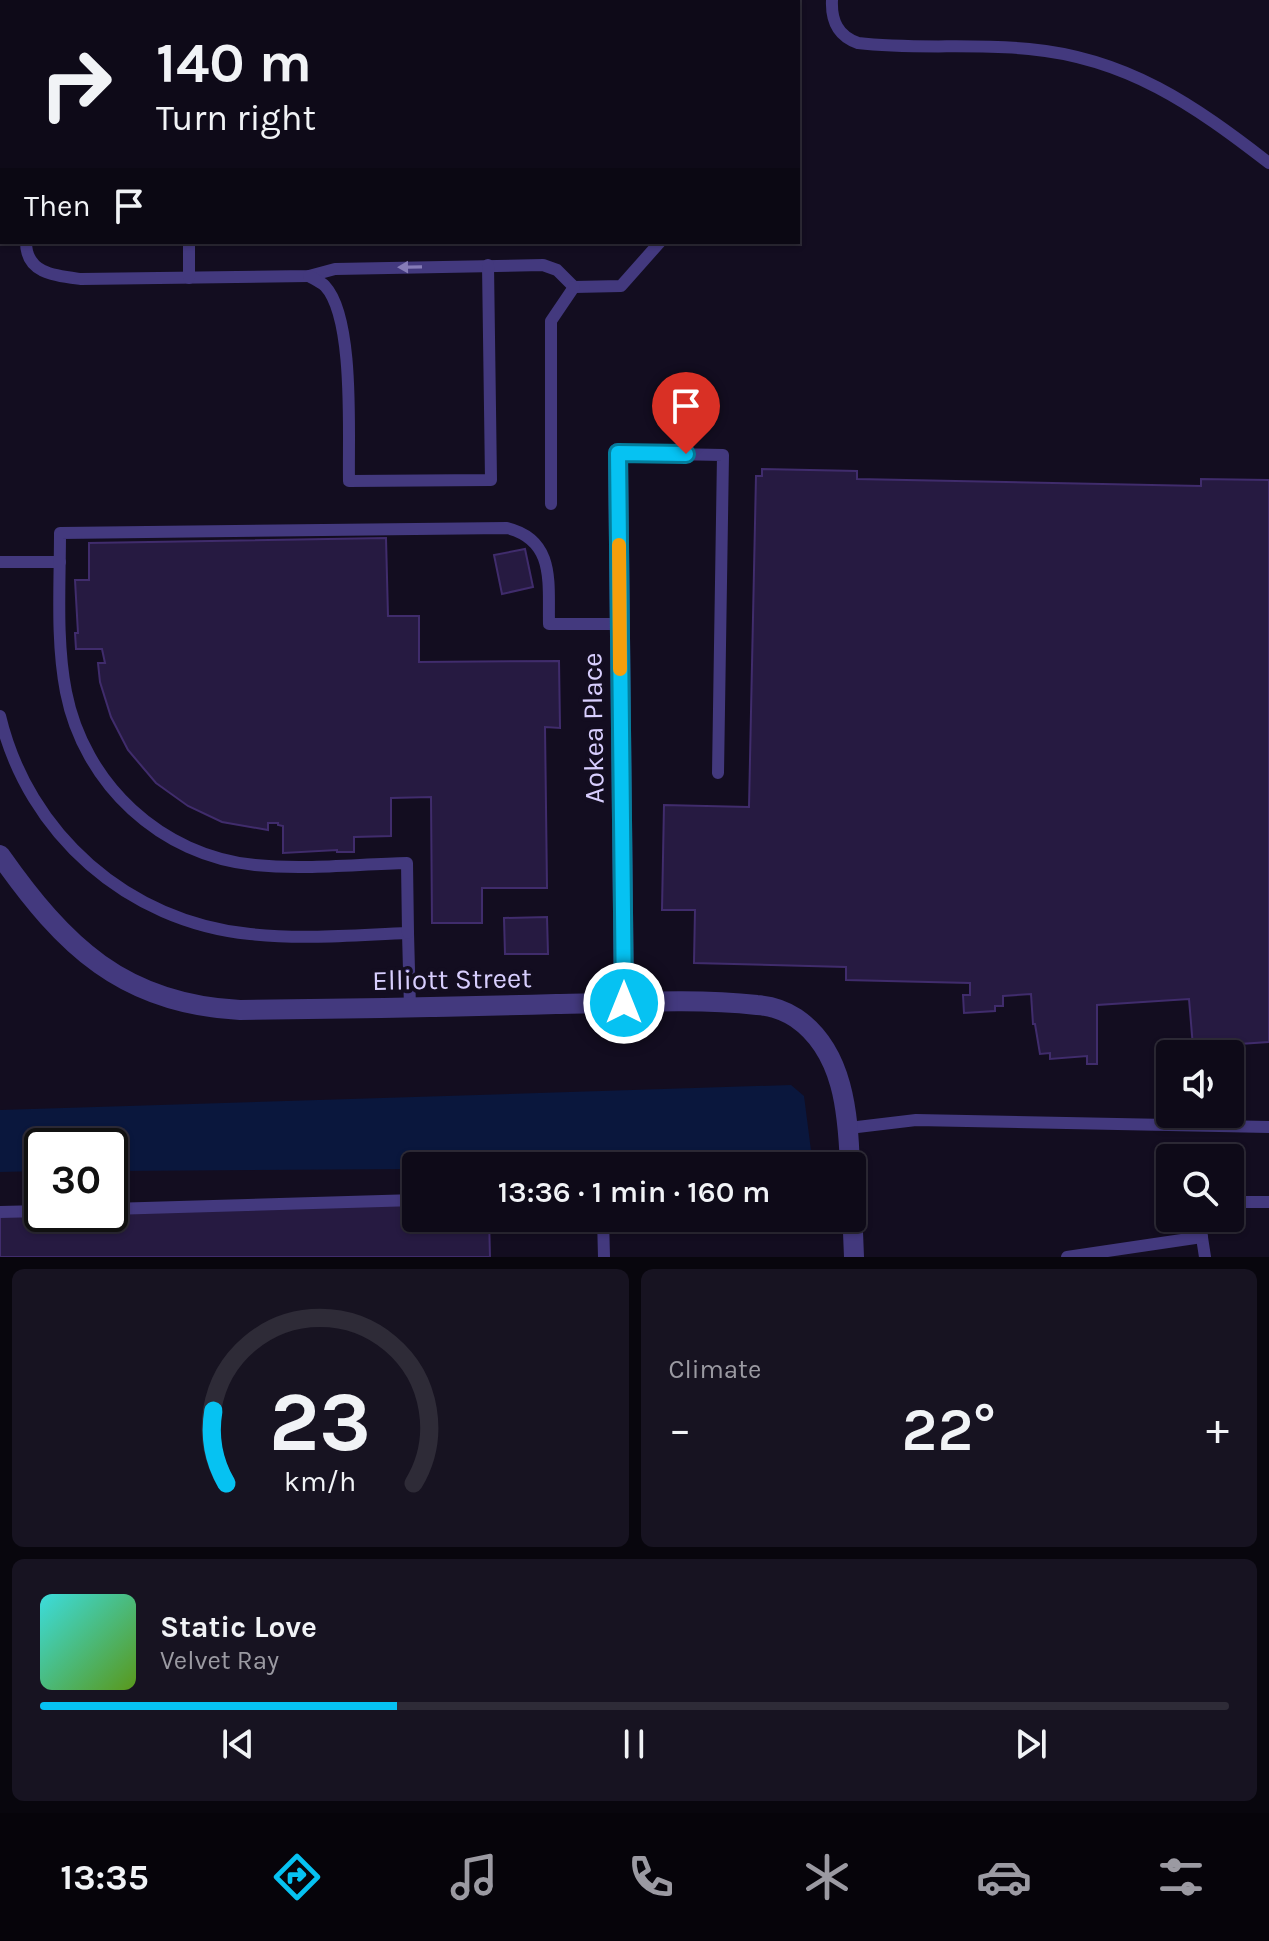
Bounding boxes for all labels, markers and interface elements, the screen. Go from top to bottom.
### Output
text: 140 m [156,30,312,95]
icon: right [24,32,128,136]
text: Turn right [156,97,316,139]
icon: arrive [107,184,151,228]
text: Then [24,188,91,224]
one-way arrow [397,260,422,273]
pin [652,372,720,454]
icon: arrive [664,384,708,428]
street label: Aokea Place [575,652,611,804]
street label: Elliott Street [372,961,532,997]
position arrow [582,961,666,1045]
map controls [1156,1040,1244,1232]
button: sound [1156,1040,1244,1128]
speed limit sign: 30 [24,1128,128,1232]
button: search [1156,1144,1244,1232]
text: 13:36 · 1 min · 160 m [498,1174,770,1210]
text: Climate [669,1354,761,1385]
text: 23 [269,1374,371,1471]
text: 22° [902,1395,996,1465]
text: − [669,1404,692,1455]
text: + [1206,1404,1229,1455]
text: km/h [284,1465,356,1498]
text: Static Love [160,1609,317,1645]
text: Velvet Ray [160,1645,279,1676]
icon: previous [216,1722,260,1766]
icon: pause [612,1722,656,1766]
icon: next [1009,1722,1053,1766]
icon: directions [269,1849,325,1905]
icon: music [446,1849,502,1905]
icon: phone [623,1849,679,1905]
icon: climate [799,1849,855,1905]
icon: car [976,1849,1032,1905]
icon: filters [1153,1849,1209,1905]
text: 13:35 [60,1856,149,1898]

